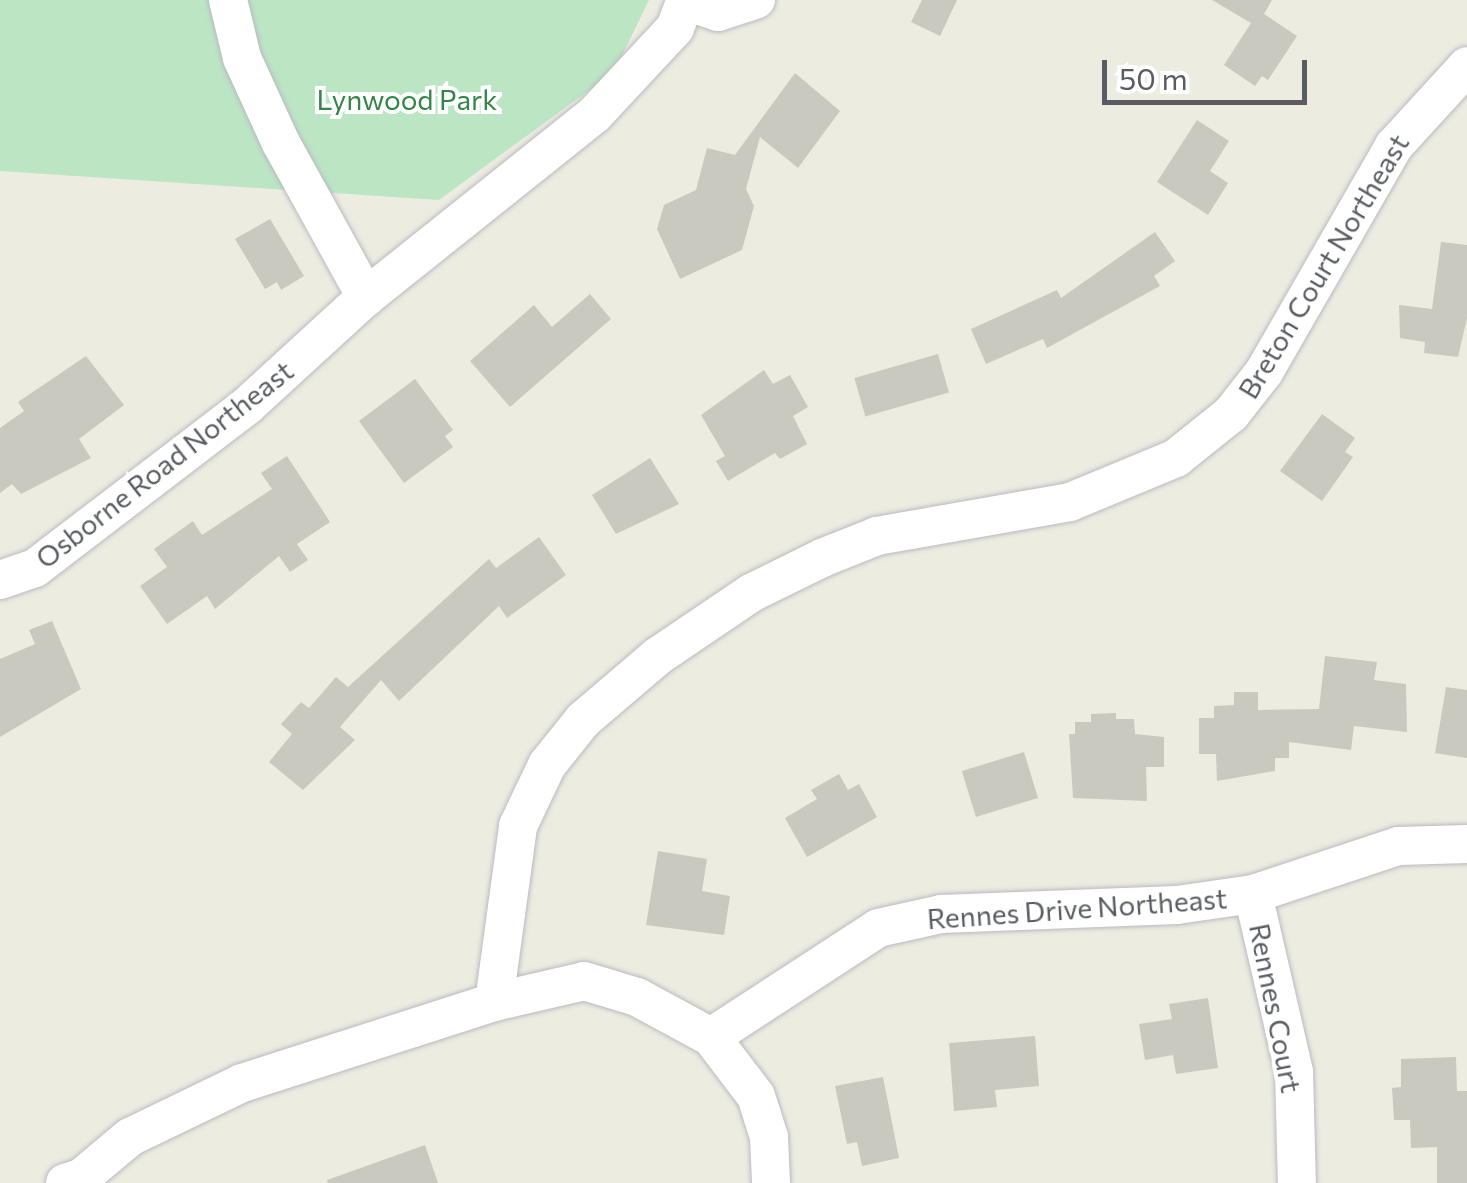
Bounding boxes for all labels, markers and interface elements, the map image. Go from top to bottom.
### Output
scale bar [1107,40,1312,102]
text: 50 m [1119,59,1188,96]
park label: Lynwood Park [317,82,497,116]
street label: Breton Court Northeast [1231,128,1415,404]
street label: Osborne Road Northeast [29,353,299,575]
street label: Rennes Drive Northeast [926,881,1228,935]
street label: Rennes Court [1243,920,1309,1096]

